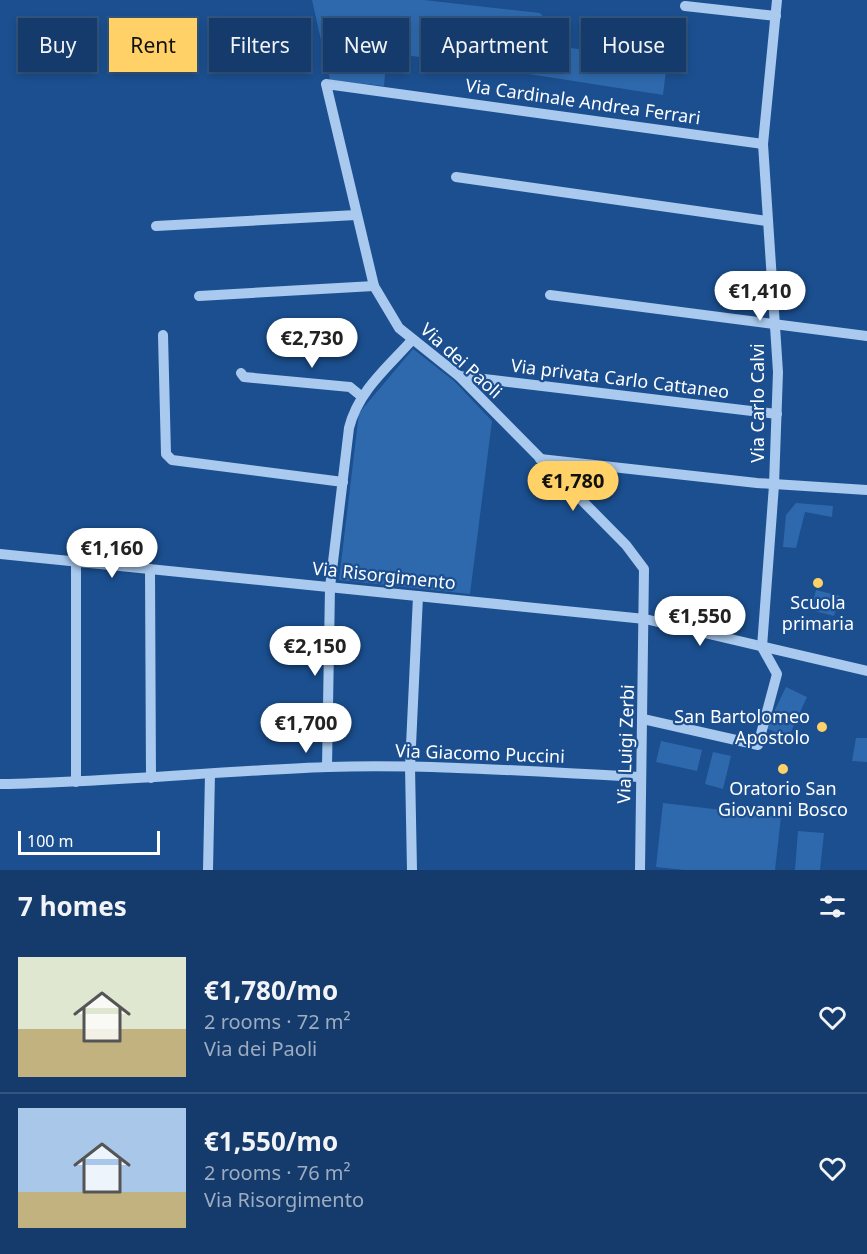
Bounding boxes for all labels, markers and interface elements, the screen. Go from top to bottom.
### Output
chip: Buy [18,18,97,72]
chip: Rent [109,18,197,72]
chip: Filters [209,18,311,72]
chip: New [323,18,409,72]
chip: Apartment [421,18,569,72]
chip: House [581,18,686,72]
street label: Via Cardinale Andrea Ferrari [464,73,702,129]
pin: €1,410 [711,271,809,322]
text: €1,410 [729,277,791,304]
street label: Via dei Paoli [416,317,508,403]
pin: €2,730 [263,318,361,369]
text: €2,730 [281,324,343,351]
street label: Via Carlo Calvi [745,343,769,463]
street label: Via privata Carlo Cattaneo [510,353,731,403]
pin: €1,780 [524,461,622,512]
text: €1,780 [542,467,604,494]
pin: €1,160 [63,528,161,579]
text: €1,160 [81,534,143,561]
street label: Via Risorgimento [311,556,457,594]
marker: Scuola primaria [811,576,825,590]
place label: Scuola primaria [782,590,854,635]
pin: €1,550 [651,596,749,647]
text: €1,550 [669,602,731,629]
pin: €2,150 [266,626,364,677]
text: €2,150 [284,632,346,659]
street label: Via Luigi Zerbi [611,684,639,804]
pin: €1,700 [257,703,355,754]
place label: San Bartolomeo Apostolo [674,704,810,749]
text: €1,700 [275,709,337,736]
marker: San Bartolomeo Apostolo [815,720,829,734]
street label: Via Giacomo Puccini [395,738,565,768]
marker: Oratorio San Giovanni Bosco [776,762,790,776]
place label: Oratorio San Giovanni Bosco [718,776,848,821]
scale bar [18,828,160,856]
text: 100 m [27,830,74,852]
text: 7 homes [18,888,127,924]
icon: filters [816,890,849,923]
text: €1,780/mo [204,972,338,1008]
icon: home [66,981,138,1053]
icon: heart [816,1001,849,1034]
text: 2 rooms · 72 m² [204,1008,351,1035]
text: Via dei Paoli [204,1035,317,1062]
text: €1,550/mo [204,1123,338,1159]
icon: home [66,1132,138,1204]
icon: heart [816,1152,849,1185]
text: 2 rooms · 76 m² [204,1159,351,1186]
text: Via Risorgimento [204,1186,364,1213]

